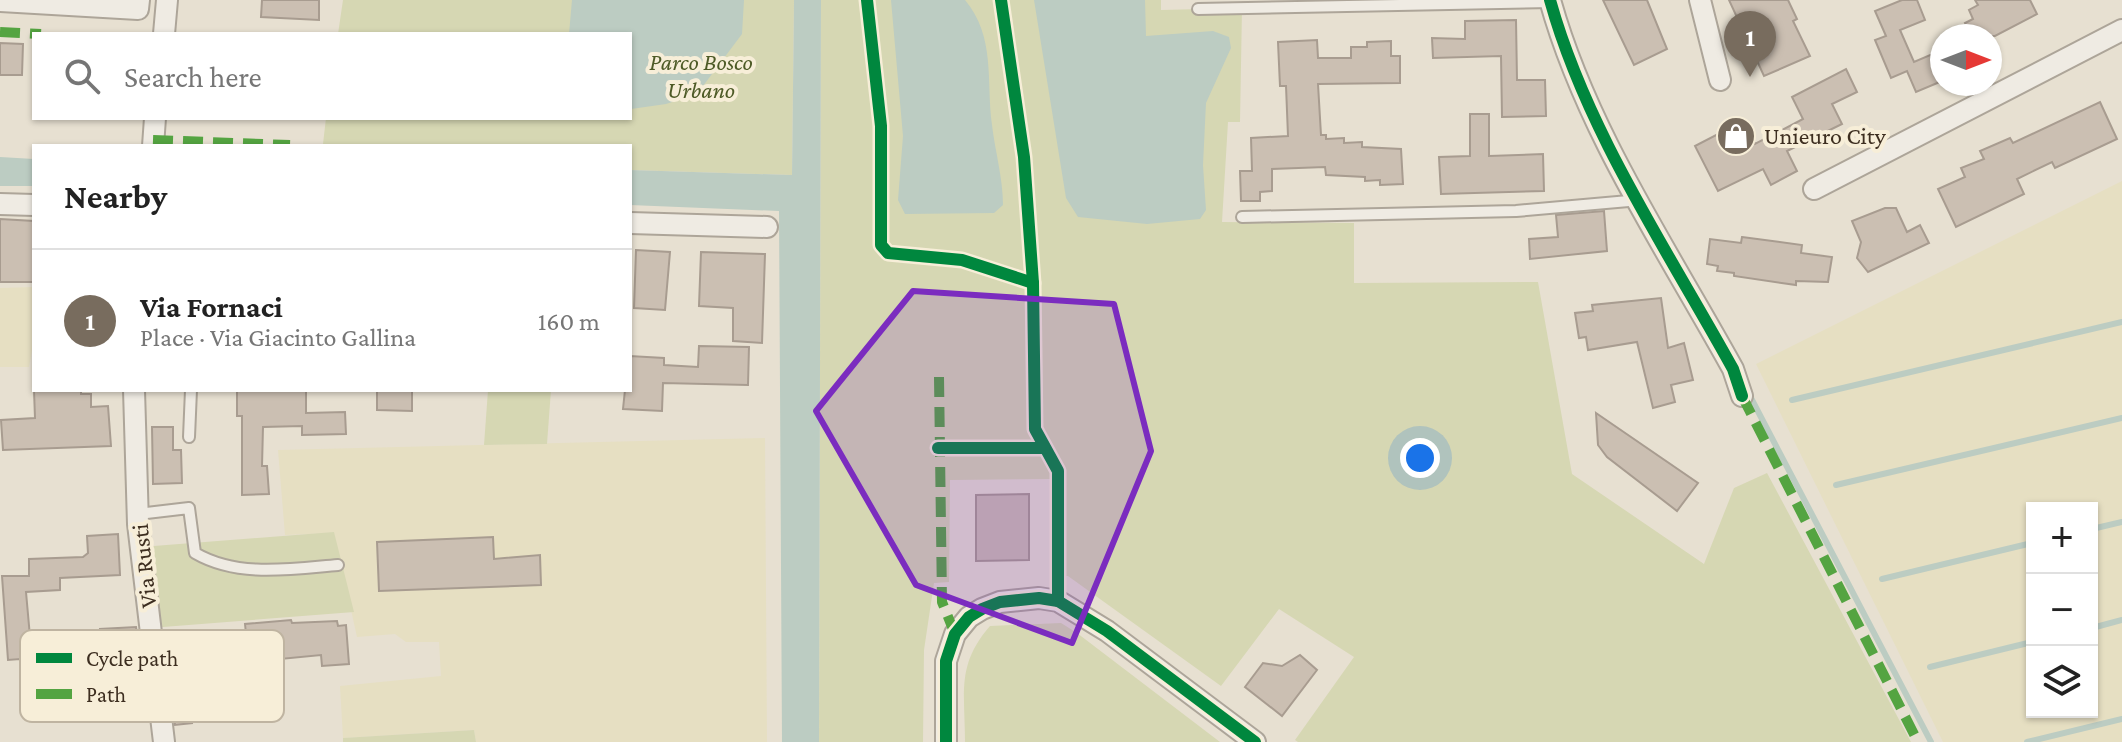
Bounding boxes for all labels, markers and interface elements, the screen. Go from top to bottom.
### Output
pin: 1 [1724,11,1776,77]
north arrow [1930,24,2002,96]
search box [32,32,632,120]
park label: Parco Bosco Urbano [649,48,753,103]
icon: search [60,54,104,98]
text: Search here [124,60,262,93]
shop icon: Unieuro City [1715,115,1757,157]
place label: Unieuro City [1764,122,1887,149]
text: Nearby [64,178,167,215]
text: Via Fornaci [140,290,283,323]
text: 1 [85,307,95,336]
text: 160 m [538,307,600,336]
text: Place · Via Giacinto Gallina [140,323,416,352]
your location [1400,438,1440,478]
map controls [2026,502,2098,718]
button: + [2026,502,2098,574]
street label: Via Rusti [126,523,161,610]
button: − [2026,574,2098,646]
legend [20,630,284,722]
text: Cycle path [86,646,178,671]
button: layers [2026,646,2098,718]
text: Path [86,682,126,707]

